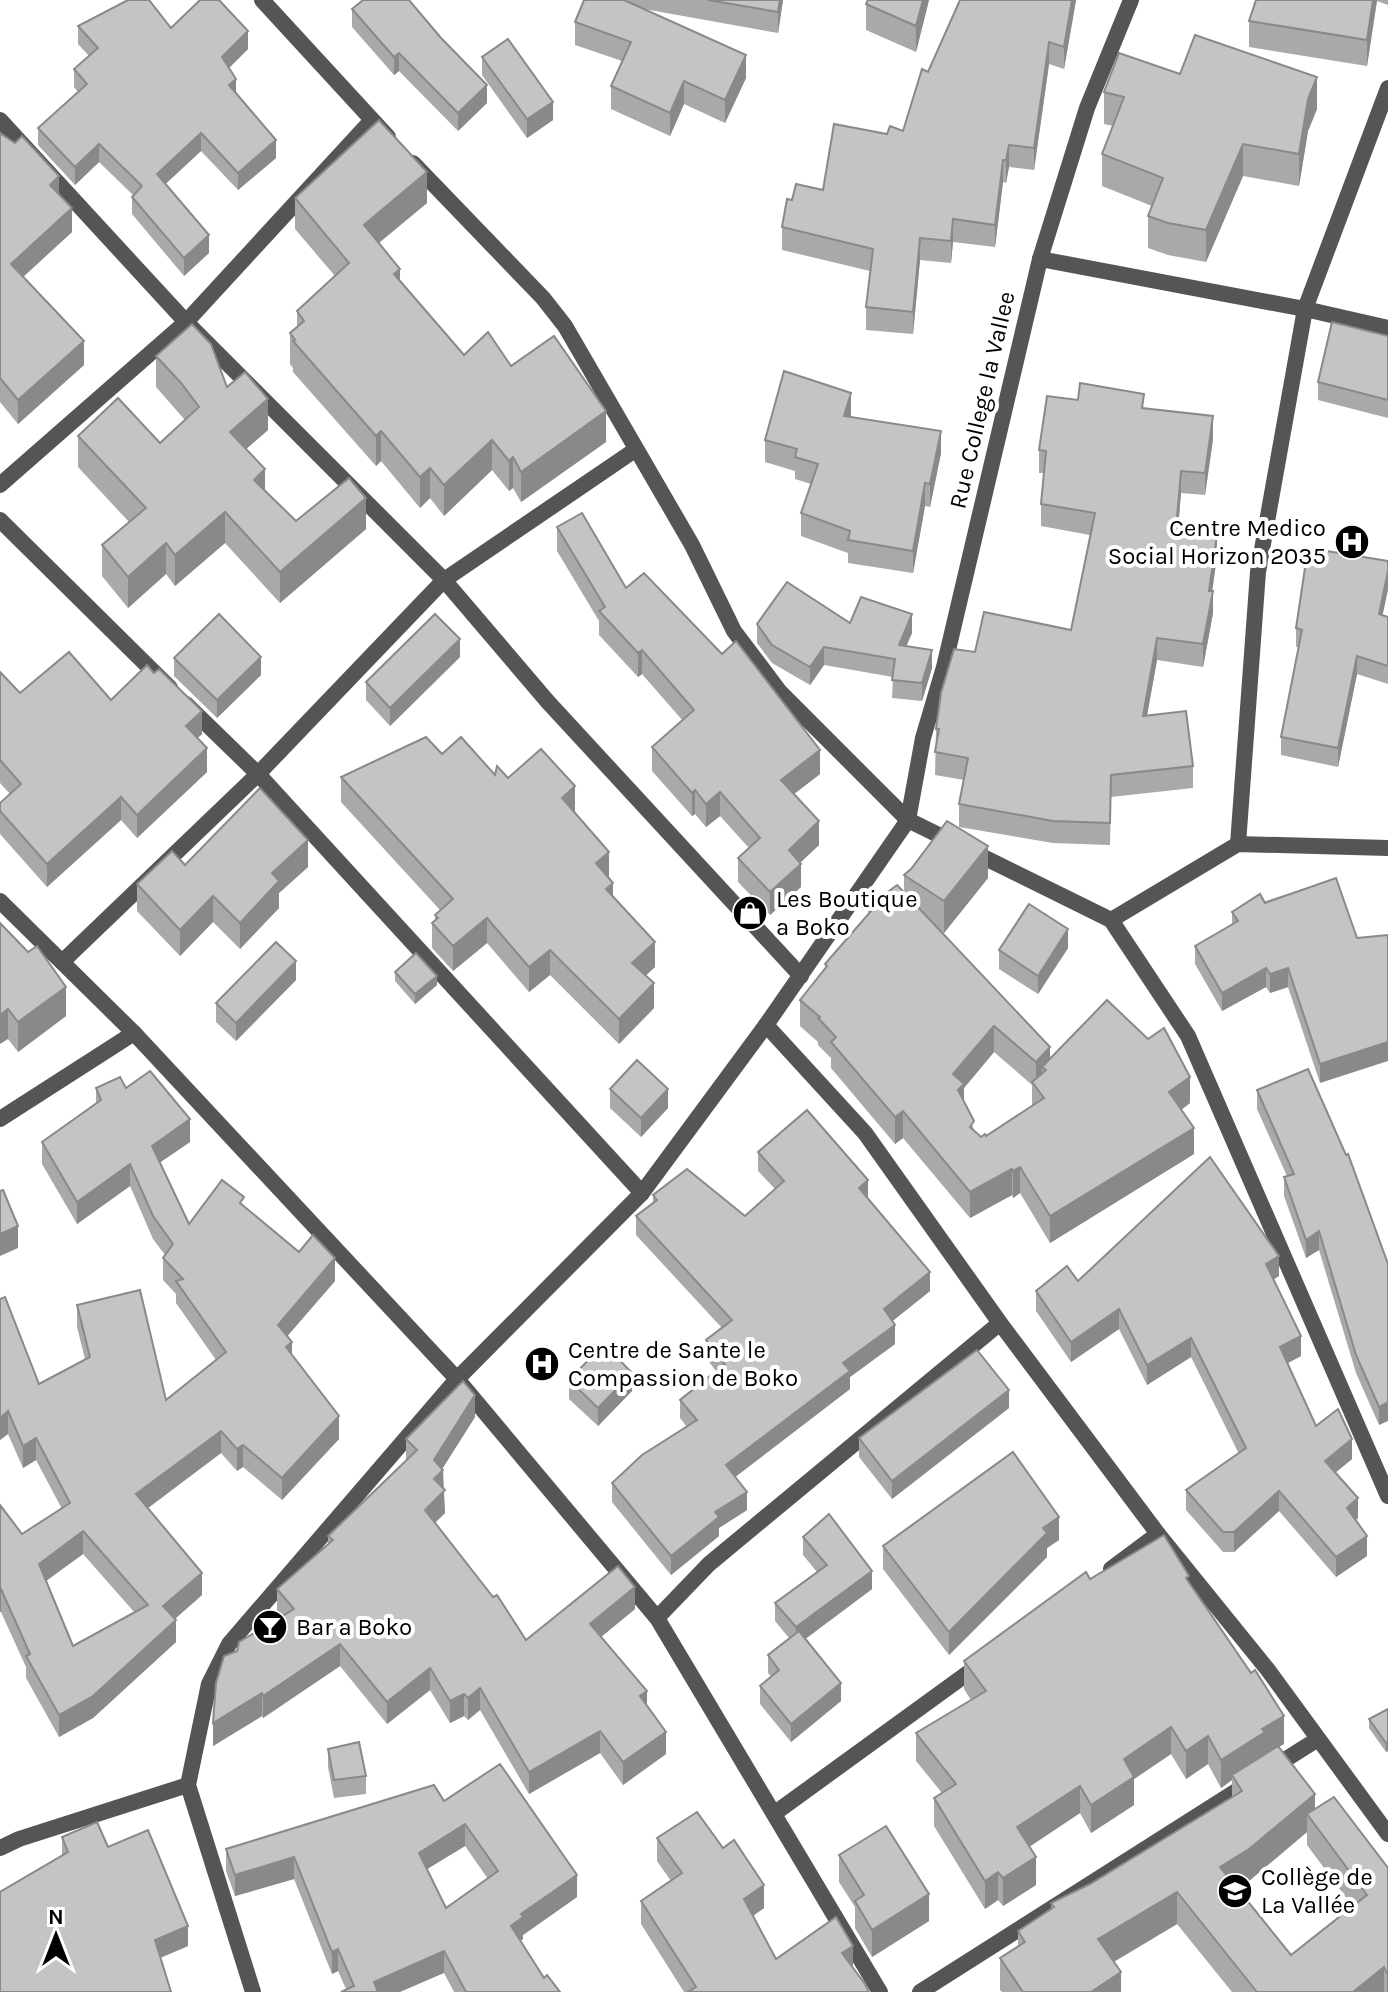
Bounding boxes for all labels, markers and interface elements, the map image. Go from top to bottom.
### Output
street label: Rue College la Vallee [943,289,1021,511]
place label: Centre Medico Social Horizon 2035 [1108,514,1326,570]
hospital icon: Centre Medico Social Horizon 2035 [1333,523,1371,561]
place label: Les Boutique a Boko [776,885,917,941]
shop icon: Les Boutique a Boko [731,894,769,932]
place label: Centre de Sante le Compassion de Boko [568,1336,798,1392]
hospital icon: Centre de Sante le Compassion de Boko [523,1345,561,1383]
bar icon: Bar a Boko [251,1608,289,1646]
place label: Bar a Boko [296,1613,412,1641]
place label: Collège de La Vallée [1261,1863,1373,1919]
school or university icon: Collège de La Vallée [1216,1872,1254,1910]
north arrow [16,1896,96,1976]
text: N [48,1904,64,1930]

